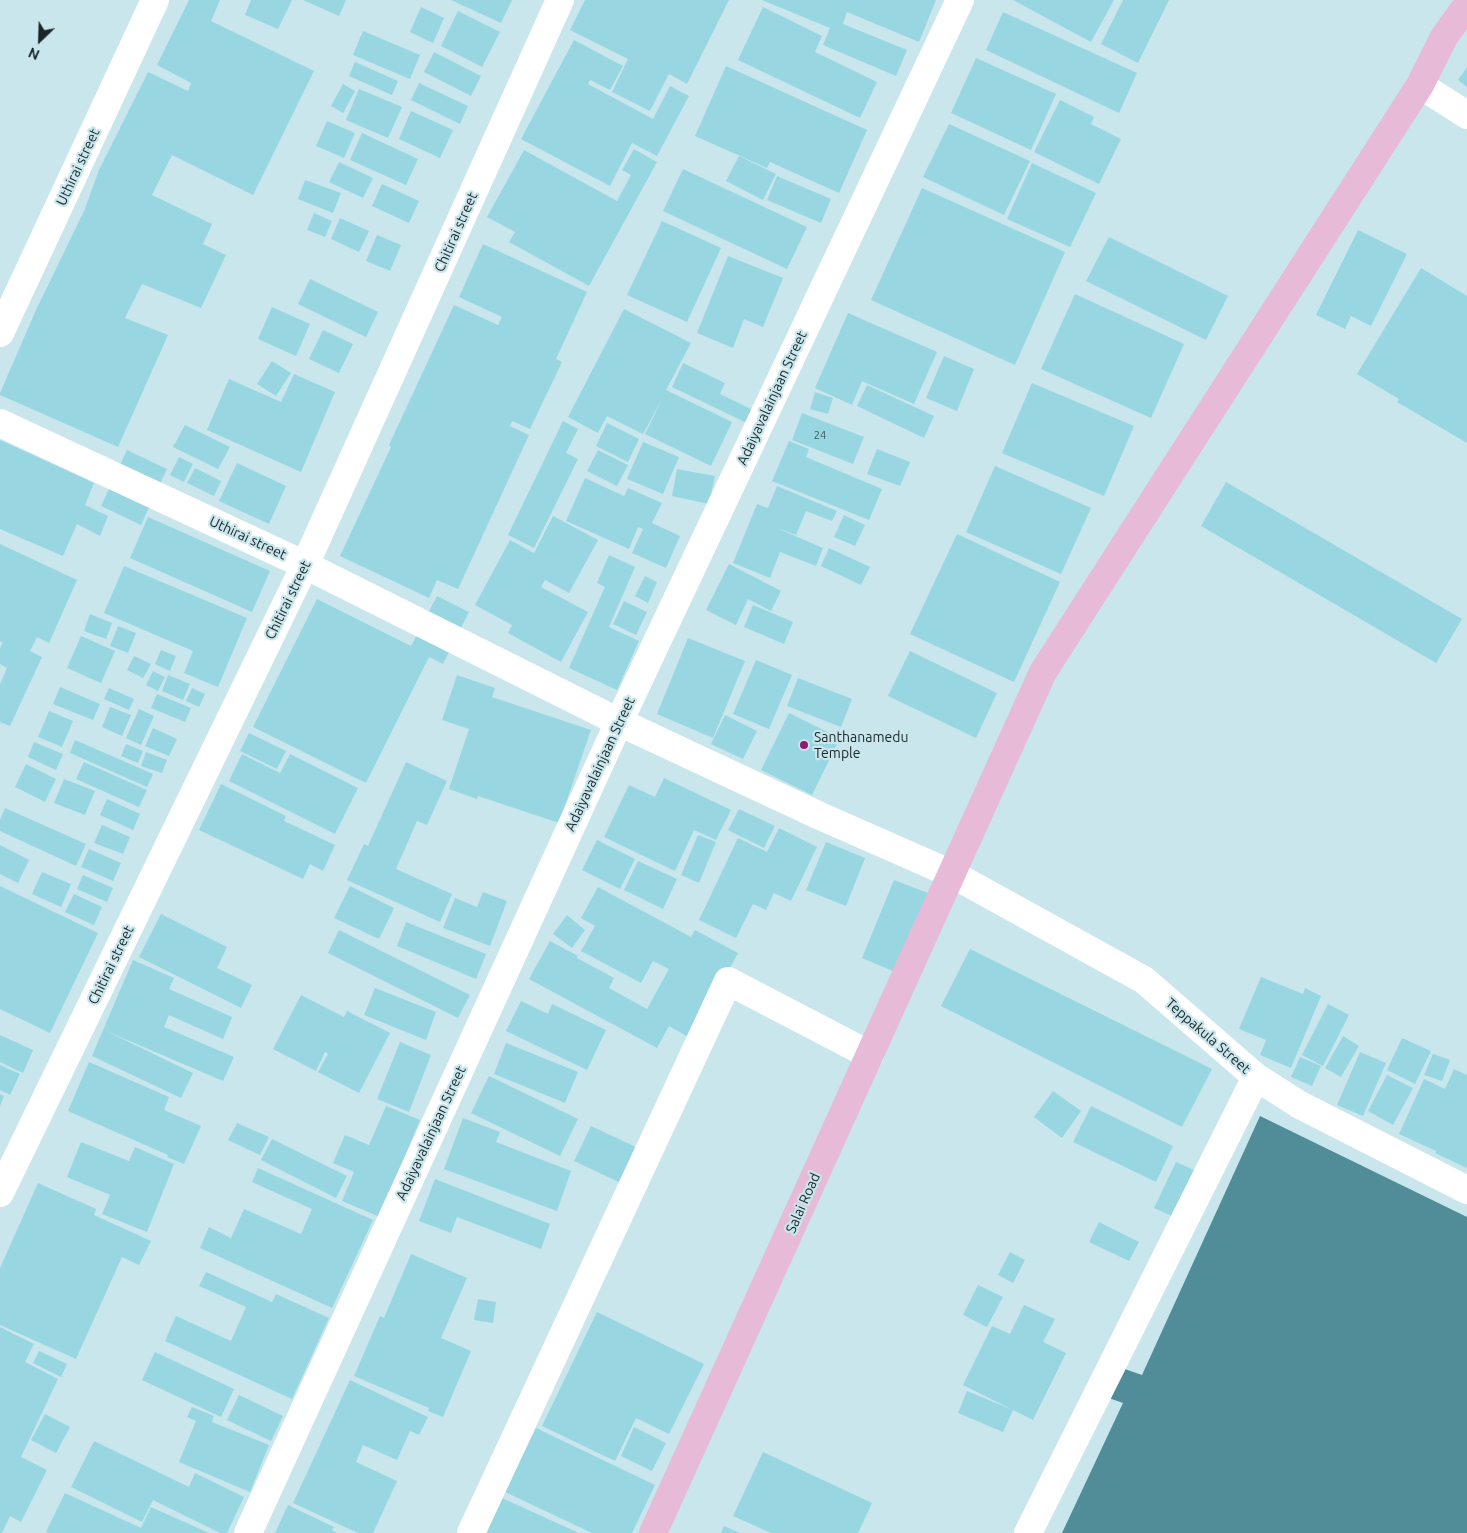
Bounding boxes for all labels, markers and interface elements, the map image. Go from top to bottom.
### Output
north arrow [15,15,65,65]
text: N [26,44,42,63]
street label: Uthirai street [53,126,103,208]
street label: Chitirai street [431,189,481,275]
street label: Adaiyavalainjaan Street [734,328,810,468]
house number: 24 [814,428,826,442]
street label: Uthirai street [207,513,289,563]
street label: Chitirai street [262,558,314,642]
street label: Adaiyavalainjaan Street [562,694,638,834]
place label: Santhanamedu Temple [814,729,908,762]
marker: Santhanamedu Temple [798,739,810,751]
street label: Chitirai street [85,923,137,1007]
street label: Teppakula Street [1162,995,1254,1077]
street label: Adaiyavalainjaan Street [393,1063,469,1203]
street label: Salai Road [782,1170,824,1236]

